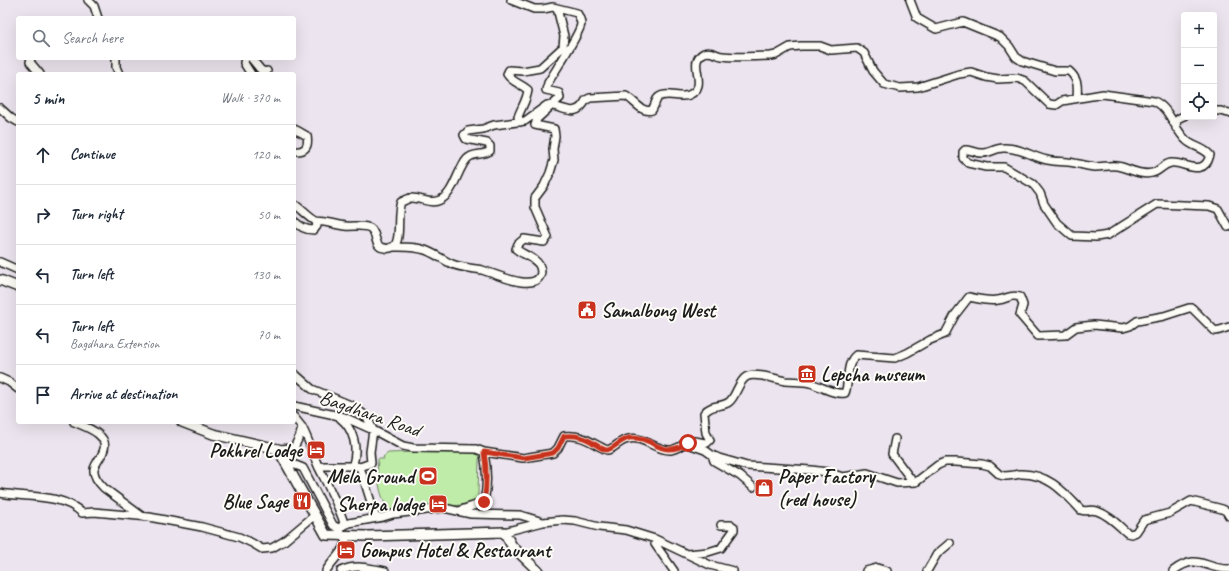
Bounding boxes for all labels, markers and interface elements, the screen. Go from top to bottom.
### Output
map controls [1181,12,1217,120]
button: + [1181,12,1217,48]
search box [16,16,296,60]
icon: search [30,27,52,49]
text: Search here [62,29,123,48]
button: − [1181,48,1217,84]
button: locate [1181,84,1217,120]
text: 5 min [32,88,64,109]
text: Walk · 370 m [221,90,280,106]
icon: ahead [32,144,54,166]
text: Continue [70,145,115,164]
text: 120 m [252,147,280,163]
icon: right [32,204,54,226]
text: Turn right [70,205,123,224]
text: 50 m [258,207,280,223]
icon: left [32,264,54,286]
text: Turn left [70,265,113,284]
text: 130 m [252,267,280,283]
place label: Samalbong West [601,298,717,323]
public building icon: Samalbong West [576,299,598,321]
text: Turn left [70,317,113,336]
icon: left [32,324,54,346]
text: 70 m [258,327,280,343]
text: Bagdhara Extension [70,336,159,352]
place label: Lepcha museum [821,362,926,387]
museum icon: Lepcha museum [796,363,818,385]
icon: arrive [32,384,54,406]
text: Arrive at destination [70,385,177,404]
street label: Bagdhara Road [316,385,426,443]
route start [679,434,697,452]
place label: Pokhrel Lodge [209,438,304,463]
hotel icon: Pokhrel Lodge [305,439,327,461]
place label: Mela Ground [327,464,418,489]
place label: Paper Factory (red house) [778,464,877,512]
sports icon: Mela Ground [417,465,439,487]
shop icon: Paper Factory (red house) [753,477,775,499]
place label: Blue Sage [223,489,290,514]
restaurant icon: Blue Sage [291,490,313,512]
place label: Sherpa lodge [337,492,426,517]
hotel icon: Sherpa lodge [427,493,449,515]
route end [475,493,493,511]
place label: Gompus Hotel & Restaurant [360,538,553,563]
hotel icon: Gompus Hotel & Restaurant [335,539,357,561]

